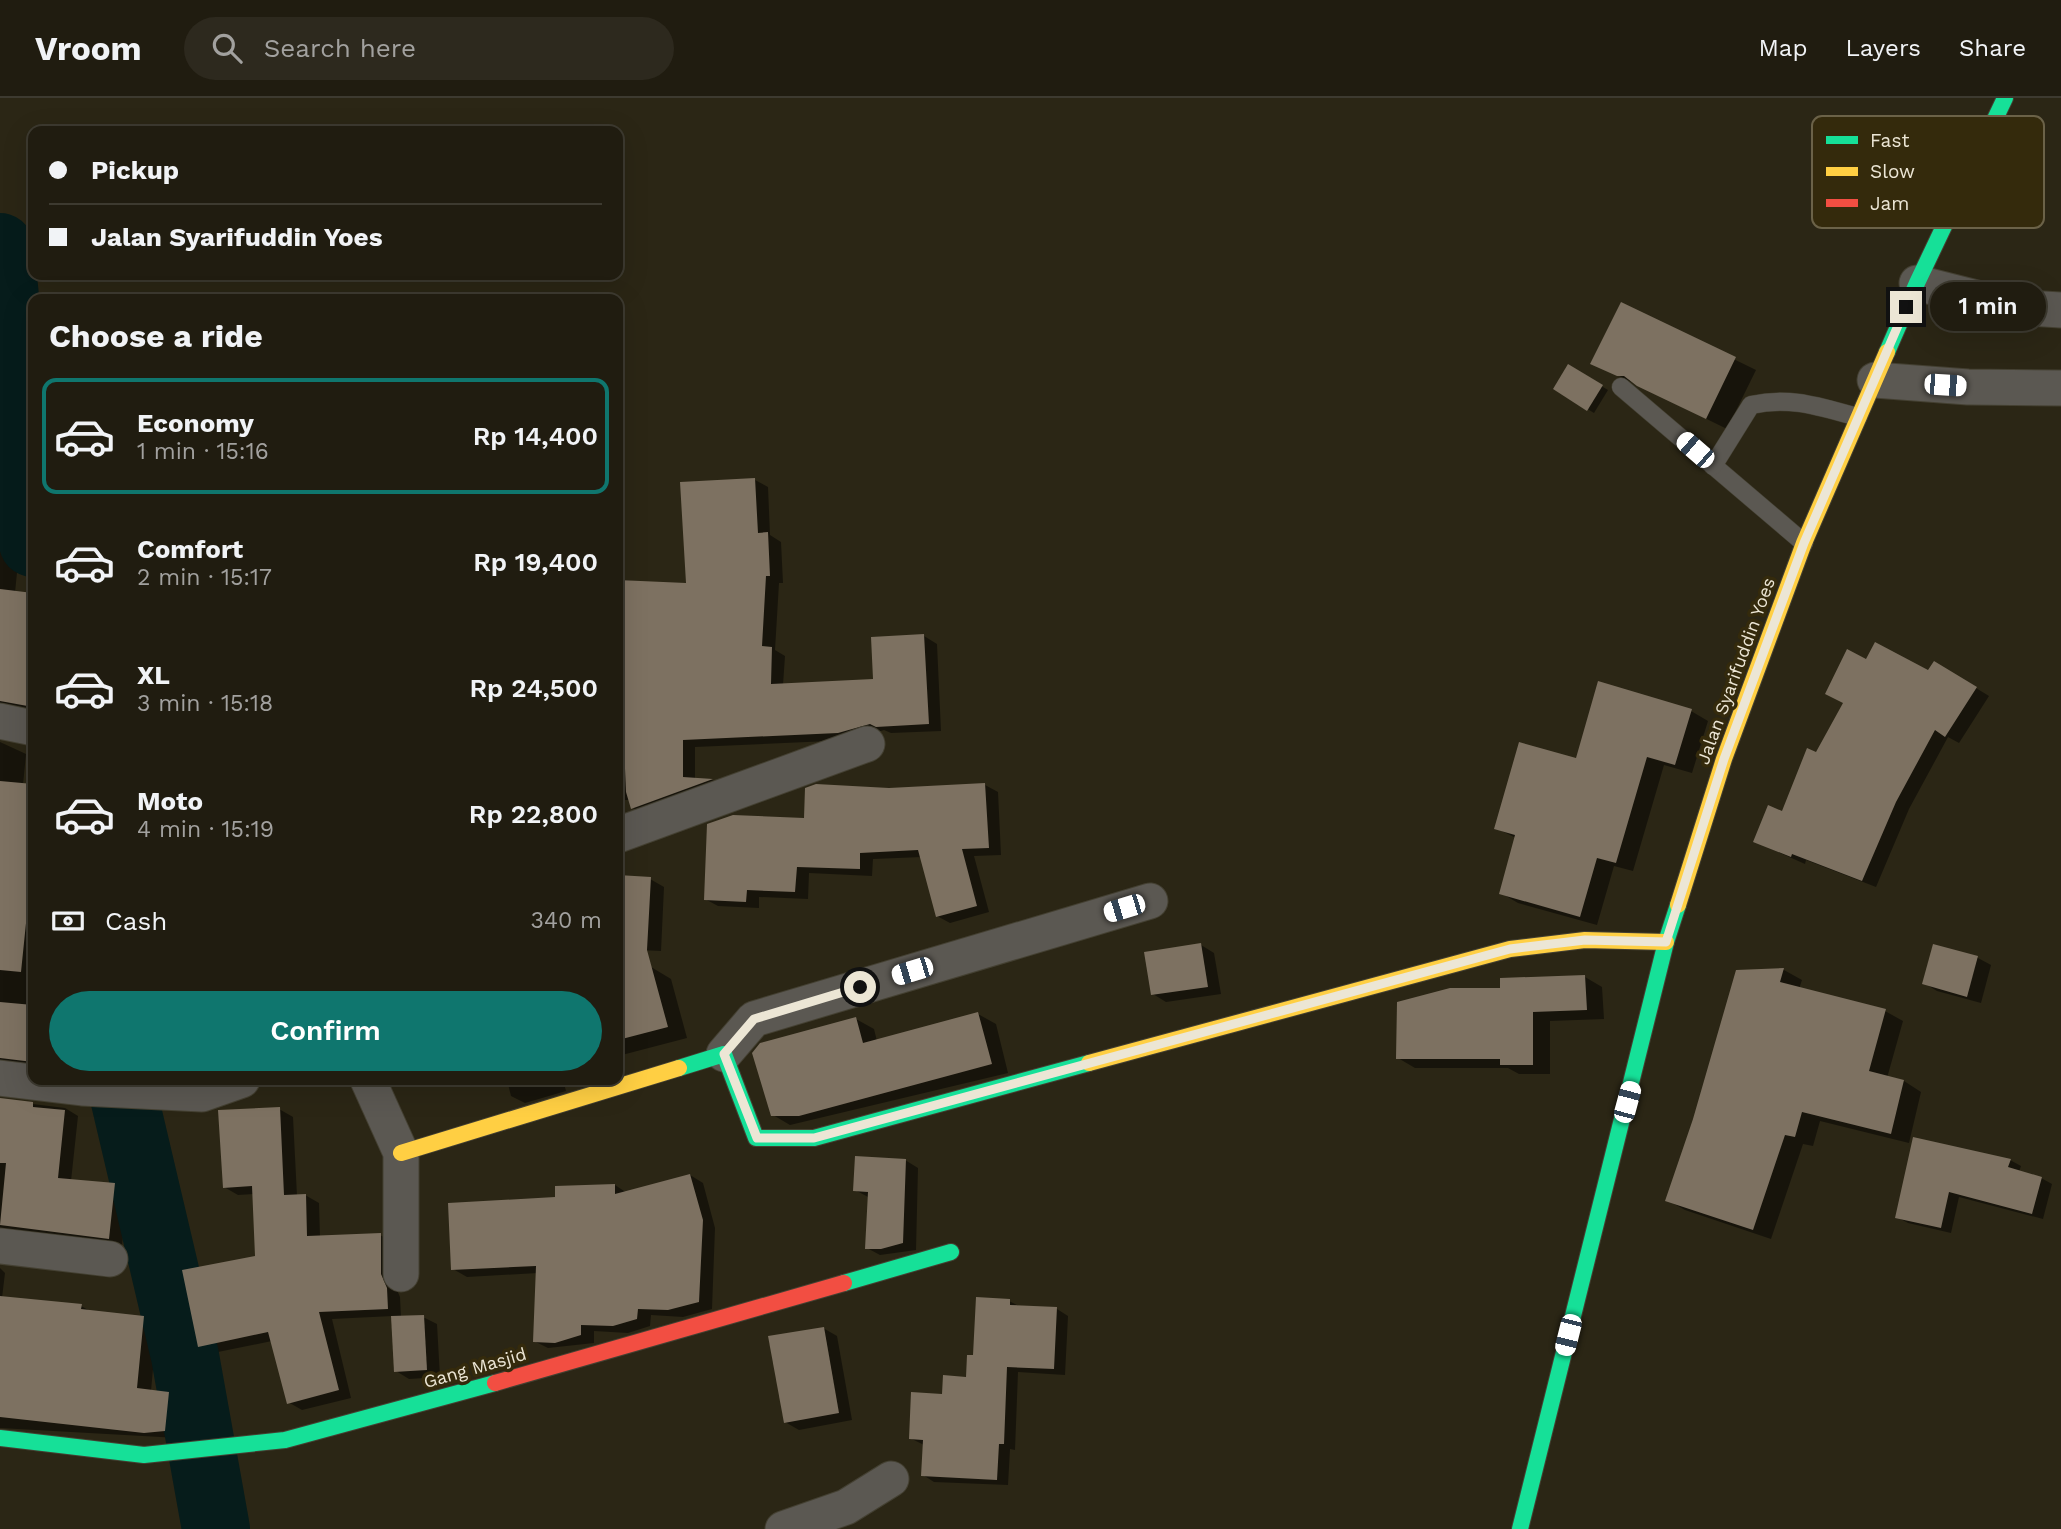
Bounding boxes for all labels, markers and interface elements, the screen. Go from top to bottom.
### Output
search box [184,17,674,80]
text: Vroom [35,29,142,68]
icon: search [208,29,246,67]
text: Search here [264,33,416,63]
text: Map [1759,34,1807,62]
text: Layers [1845,34,1921,62]
text: Share [1959,34,2026,62]
legend [1812,116,2044,228]
text: Fast [1870,129,1909,152]
text: Pickup [91,155,179,185]
text: Slow [1870,160,1915,183]
text: Jam [1870,192,1909,215]
text: Jalan Syarifuddin Yoes [91,222,383,252]
callout: 1 min [1930,282,2046,332]
route end [1890,291,1922,323]
text: 1 min [1958,293,2018,320]
text: Choose a ride [49,317,263,355]
car [1924,373,1967,397]
icon: car [53,405,116,468]
text: Economy [137,408,254,438]
text: Rp 14,400 [473,421,598,451]
car [1673,428,1718,472]
text: 1 min · 15:16 [137,438,269,465]
icon: car [53,531,116,594]
text: Comfort [137,534,243,564]
text: Rp 19,400 [473,547,598,577]
text: 2 min · 15:17 [137,564,272,591]
street label: Jalan Syarifuddin Yoes [1692,575,1779,767]
icon: car [53,657,116,720]
text: XL [137,660,170,690]
text: Rp 24,500 [469,673,598,703]
text: 3 min · 15:18 [137,690,273,717]
icon: car [53,783,116,846]
text: Moto [137,786,203,816]
text: Rp 22,800 [469,799,598,829]
text: 4 min · 15:19 [137,816,274,843]
car [1101,892,1148,924]
icon: cash [49,902,87,940]
text: Cash [105,906,167,936]
text: 340 m [530,907,602,934]
car [889,955,936,987]
route start [844,971,876,1003]
button: Confirm [49,991,602,1071]
car [1612,1079,1643,1125]
car [1553,1312,1584,1358]
street label: Gang Masjid [421,1343,529,1392]

